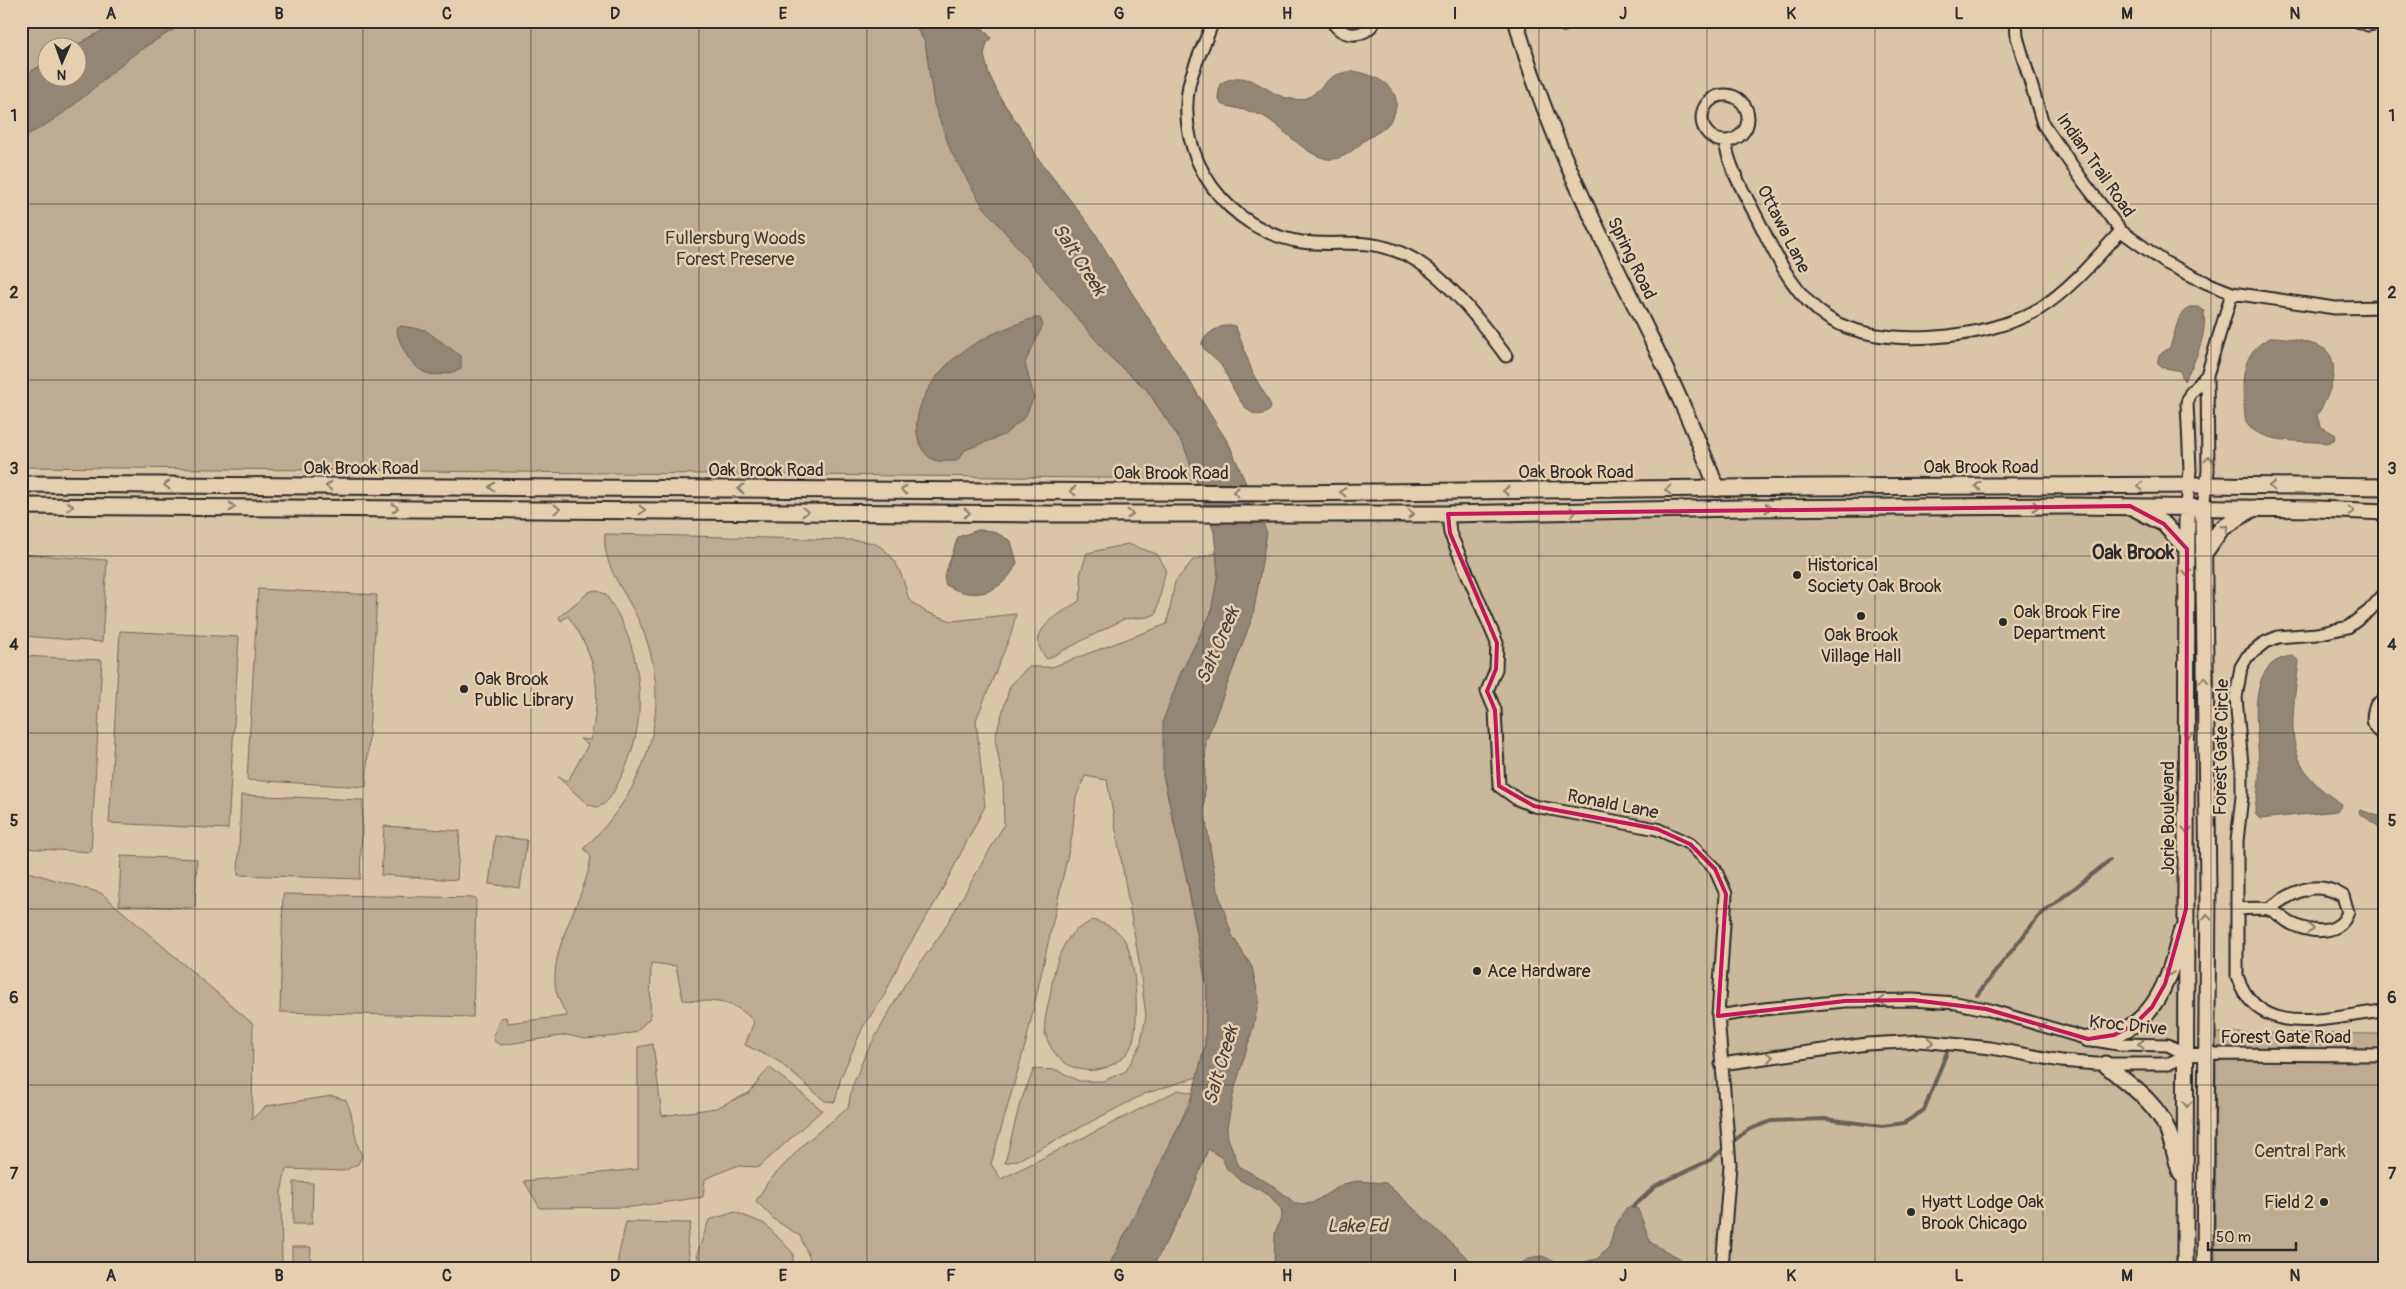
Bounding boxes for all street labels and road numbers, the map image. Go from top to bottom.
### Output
street label: Indian Trail Road [2051,109,2140,222]
street label: Ottawa Lane [1752,181,1816,277]
street label: Spring Road [1602,213,1661,303]
street label: Oak Brook Road [1923,456,2039,479]
street label: Oak Brook Road [303,457,419,480]
street label: Oak Brook Road [708,459,824,482]
street label: Oak Brook Road [1518,461,1634,484]
street label: Oak Brook Road [1113,462,1229,485]
street label: Forest Gate Circle [2209,678,2234,815]
street label: Jorie Boulevard [2157,761,2180,875]
street label: Ronald Lane [1565,784,1661,825]
street label: Kroc Drive [2088,1010,2168,1041]
street label: Forest Gate Road [2221,1026,2351,1049]

